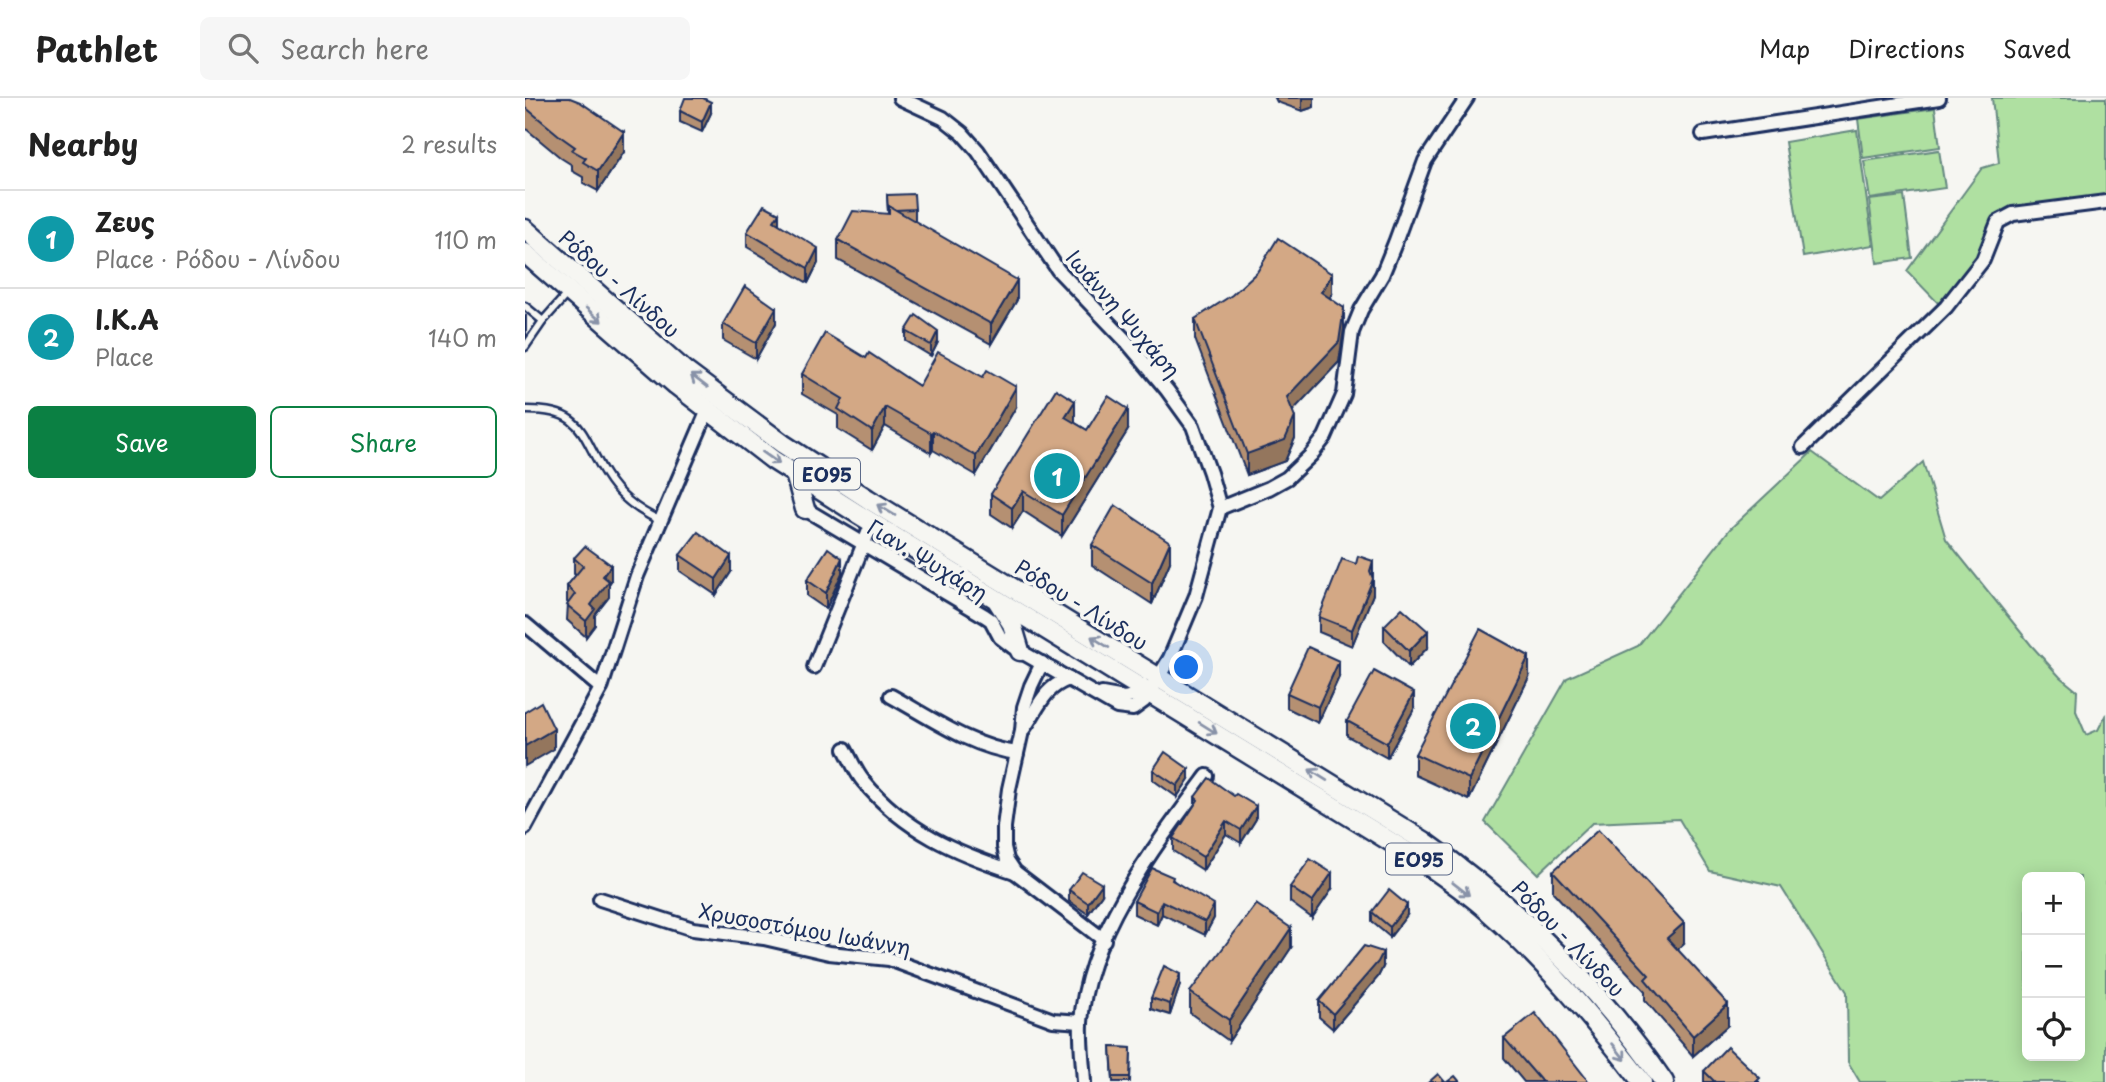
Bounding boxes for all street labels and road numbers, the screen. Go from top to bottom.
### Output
street label: Ρόδου - Λίνδου [552,221,688,345]
street label: Ιωάννη Ψυχάρη [1059,242,1189,384]
road number: ΕΟ95 [794,458,860,490]
street label: Γιαν. Ψυχάρη [862,510,994,608]
street label: Ρόδου - Λίνδου [1009,550,1155,658]
road number: ΕΟ95 [1386,844,1452,874]
street label: Ρόδου - Λίνδου [1505,873,1633,1003]
street label: Χρυσοστόμου Ιωάννη [697,894,913,962]

